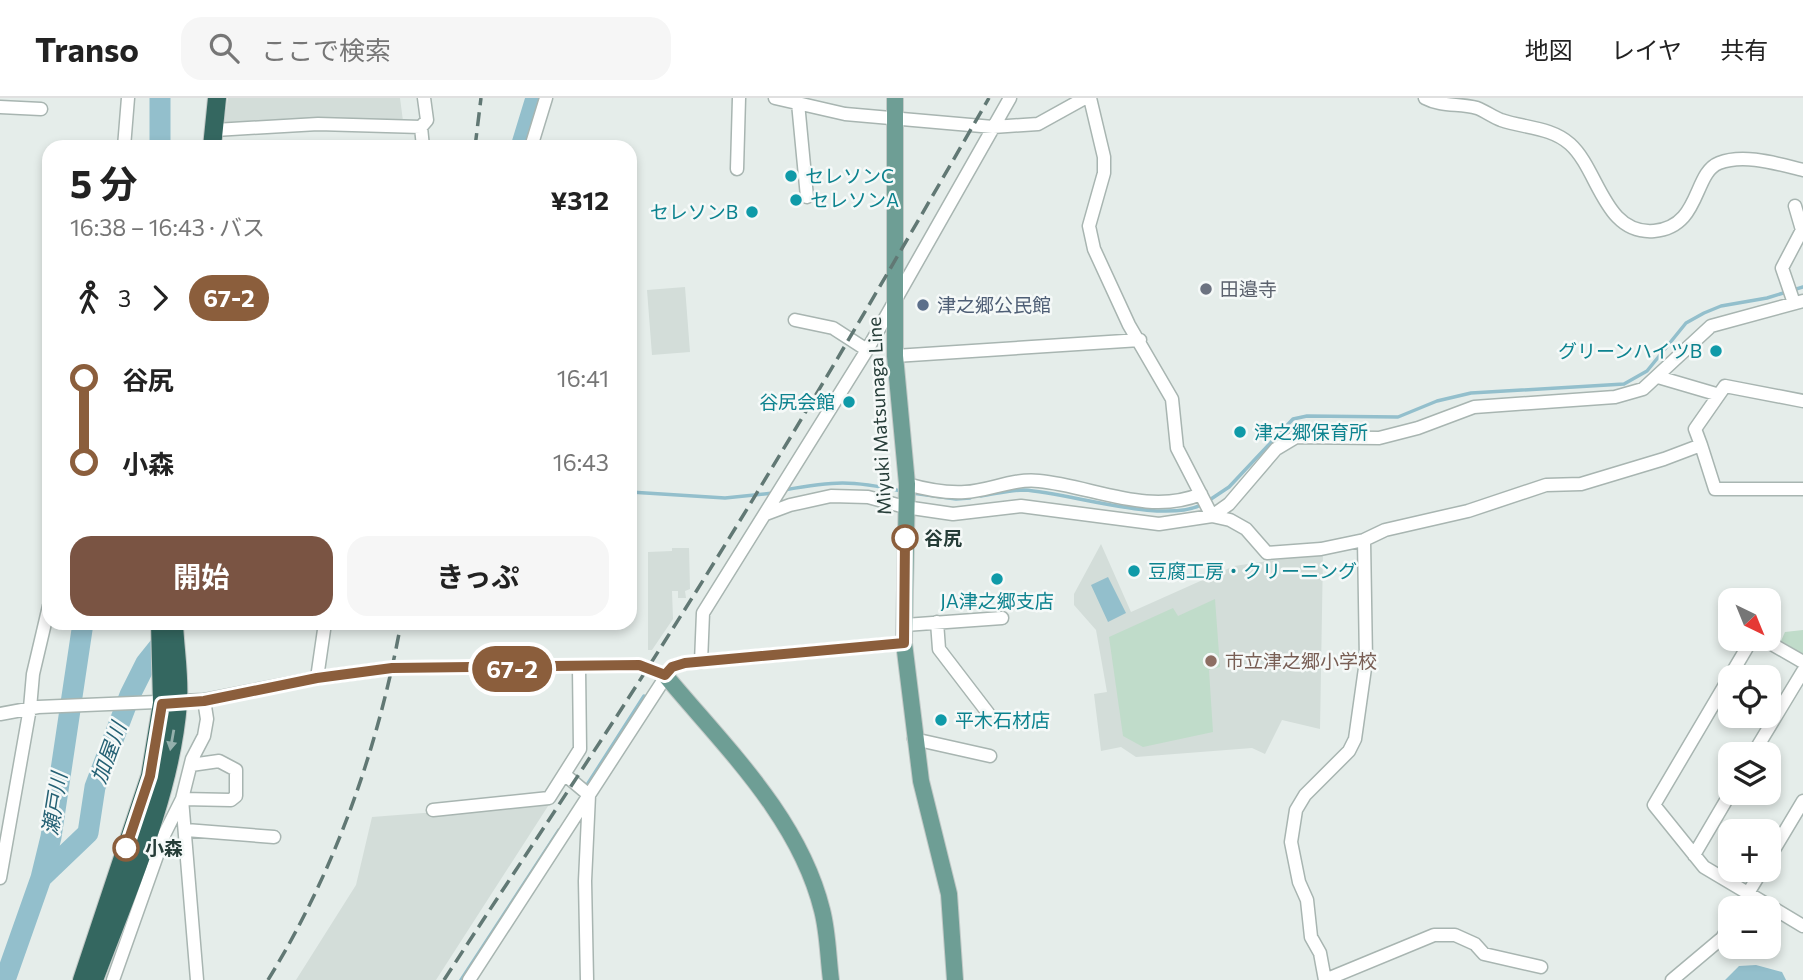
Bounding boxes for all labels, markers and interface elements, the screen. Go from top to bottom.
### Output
search box [181,17,671,80]
text: Transo [35,28,139,69]
icon: search [205,29,243,67]
text: ここで検索 [261,34,391,65]
text: 地図 [1525,35,1573,64]
text: レイヤ [1611,35,1682,64]
text: 共有 [1720,35,1768,64]
text: 5 分 [70,159,137,206]
place label: セレソンC [805,164,894,187]
marker: セレソンC [783,168,799,184]
text: ¥312 [551,184,609,215]
place label: セレソンA [810,188,899,211]
marker: セレソンA [788,192,804,208]
place label: セレソンB [650,200,738,223]
marker: セレソンB [744,204,760,220]
text: 16:38 – 16:43 · バス [70,213,265,241]
place label: 田邉寺 [1220,277,1277,300]
icon: walk [70,279,108,317]
icon: forward [141,279,179,317]
marker: 田邉寺 [1198,281,1214,297]
text: 67-2 [203,283,255,312]
text: 3 [118,284,131,312]
place label: 津之郷公民館 [937,293,1051,316]
marker: 津之郷公民館 [915,297,931,313]
street label: Miyuki Matsunaga Line [862,316,895,516]
place label: グリーンハイツB [1558,339,1702,362]
marker: グリーンハイツB [1708,343,1724,359]
text: 谷尻 [122,364,174,395]
text: 16:41 [557,364,609,392]
place label: 谷尻会館 [759,390,835,413]
marker: 谷尻会館 [841,394,857,410]
place label: 津之郷保育所 [1254,420,1368,443]
marker: 津之郷保育所 [1232,424,1248,440]
text: 小森 [122,448,174,479]
text: 16:43 [553,448,609,476]
marker: 谷尻 [892,525,918,551]
place label: 谷尻 [924,526,962,549]
button: 開始 [70,536,333,616]
button: きっぷ [347,536,609,616]
place label: 豆腐工房・クリーニング [1148,559,1357,582]
marker: 豆腐工房・クリーニング [1126,563,1142,579]
marker: JA津之郷支店 [989,571,1005,587]
north arrow [1718,588,1782,651]
map controls [1718,588,1781,959]
place label: JA津之郷支店 [940,589,1054,612]
line badge: 67-2 [463,646,561,692]
place label: 市立津之郷小学校 [1225,649,1377,672]
marker: 市立津之郷小学校 [1203,653,1219,669]
text: 67-2 [486,654,538,683]
button: locate [1718,665,1781,728]
place label: 平木石材店 [955,708,1050,731]
marker: 平木石材店 [933,712,949,728]
water label: 加屋川 [85,717,131,786]
one-way arrow [166,729,177,751]
button: layers [1718,742,1781,805]
water label: 瀬戸川 [36,769,71,837]
button: + [1718,819,1781,882]
marker: 小森 [113,835,139,861]
place label: 小森 [145,836,183,859]
button: − [1718,896,1781,959]

